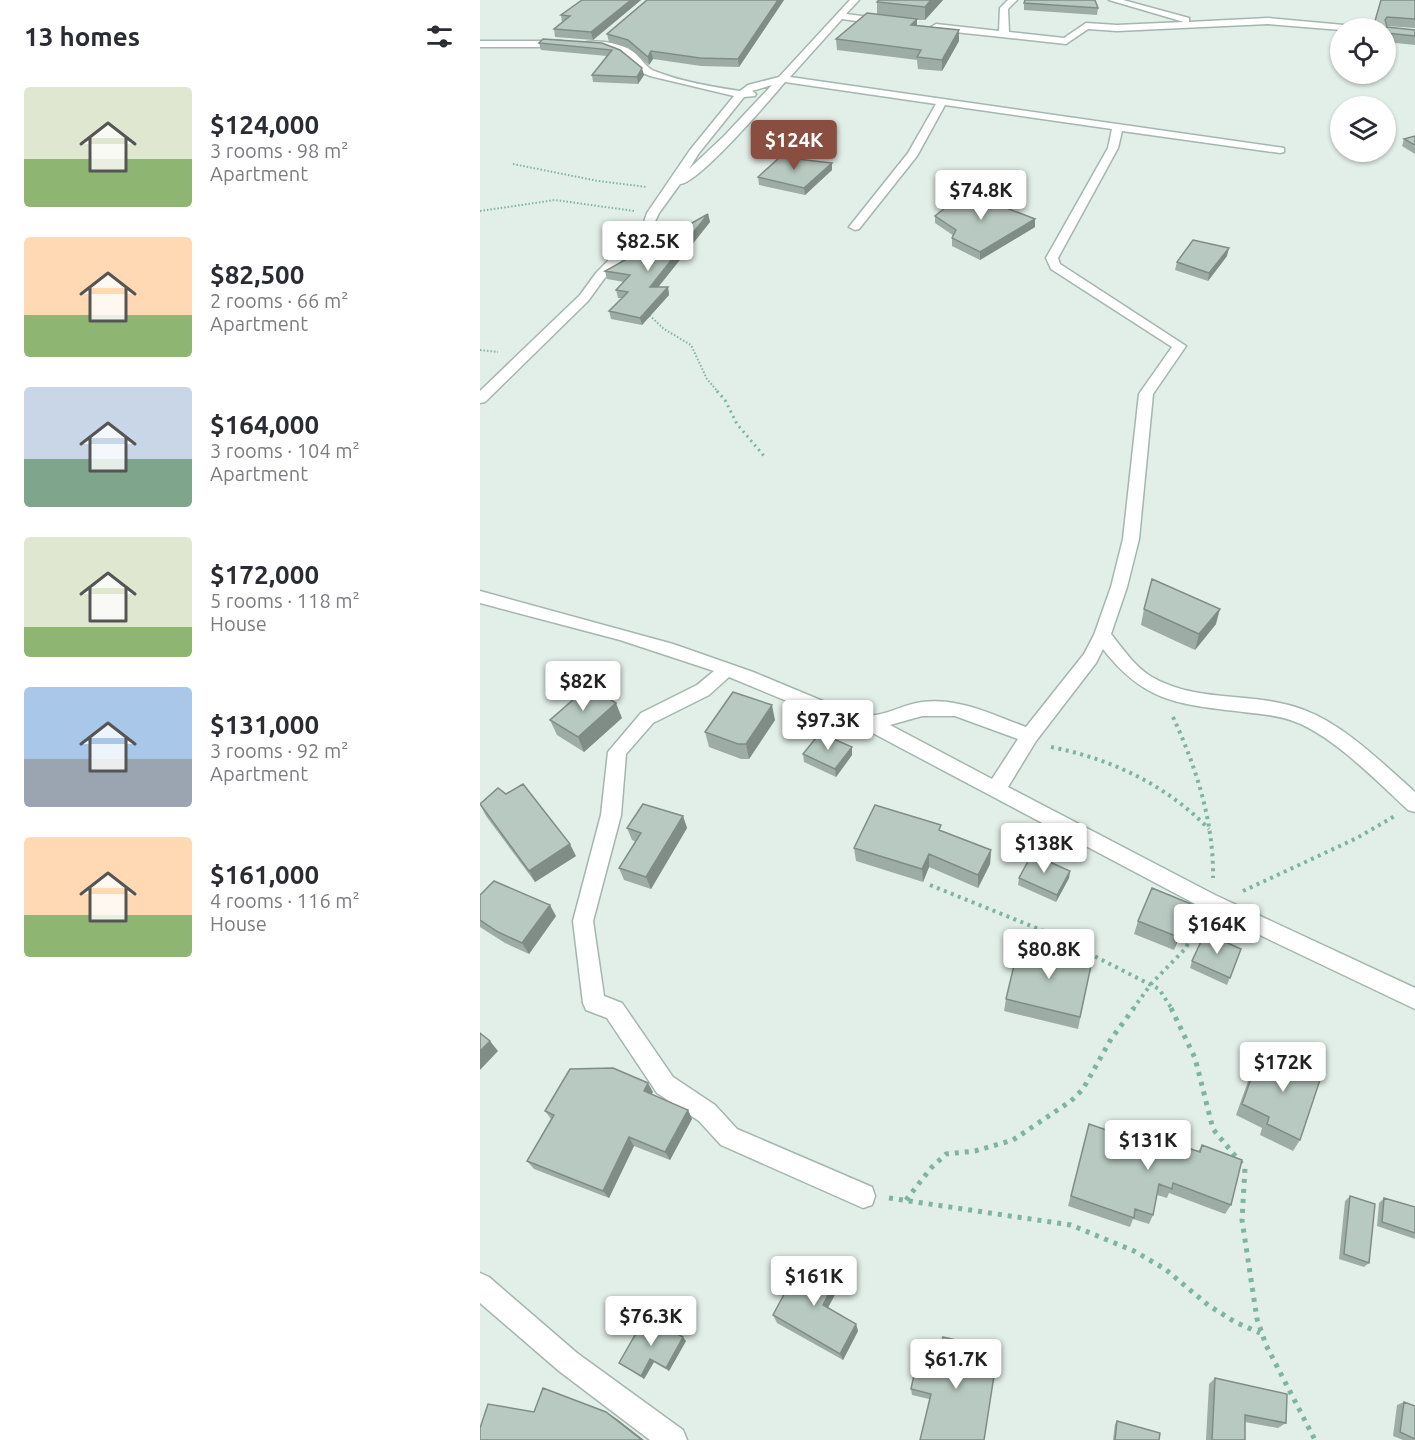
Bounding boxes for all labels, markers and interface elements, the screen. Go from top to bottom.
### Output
map controls [1330,18,1396,162]
button: locate [1330,18,1396,84]
icon: filters [423,20,456,53]
text: 13 homes [24,22,140,51]
button: layers [1330,96,1396,162]
text: $124,000 [210,110,319,139]
icon: home [72,111,144,183]
pin: $124K [752,120,836,171]
text: $124K [765,128,823,151]
text: 3 rooms · 98 m² [210,139,348,162]
text: Apartment [210,162,308,185]
pin: $74.8K [932,170,1030,221]
text: $74.8K [949,178,1013,201]
pin: $82.5K [599,221,697,272]
text: $82.5K [616,229,680,252]
text: $82,500 [210,260,304,289]
icon: home [72,261,144,333]
text: 2 rooms · 66 m² [210,289,348,312]
text: Apartment [210,312,308,335]
text: $164,000 [210,410,319,439]
icon: home [72,411,144,483]
text: 3 rooms · 104 m² [210,439,360,462]
text: Apartment [210,462,308,485]
text: $172,000 [210,560,319,589]
icon: home [72,561,144,633]
text: 5 rooms · 118 m² [210,589,360,612]
text: House [210,612,267,635]
pin: $82K [547,661,619,712]
text: $82K [559,669,607,692]
pin: $97.3K [779,700,877,751]
text: $97.3K [796,708,860,731]
text: $131,000 [210,710,319,739]
icon: home [72,711,144,783]
text: 3 rooms · 92 m² [210,739,348,762]
text: Apartment [210,762,308,785]
pin: $138K [1002,823,1086,874]
text: $138K [1015,831,1073,854]
text: $161,000 [210,860,319,889]
icon: home [72,861,144,933]
text: 4 rooms · 116 m² [210,889,360,912]
pin: $164K [1175,904,1259,955]
text: House [210,912,267,935]
text: $164K [1188,912,1246,935]
pin: $80.8K [1000,929,1098,980]
text: $80.8K [1017,937,1081,960]
pin: $172K [1241,1042,1325,1093]
text: $172K [1254,1050,1312,1073]
pin: $131K [1106,1120,1190,1171]
text: $131K [1119,1128,1177,1151]
pin: $161K [772,1256,856,1307]
text: $161K [785,1264,843,1287]
pin: $76.3K [602,1296,700,1347]
text: $76.3K [619,1304,683,1327]
pin: $61.7K [907,1339,1005,1390]
text: $61.7K [924,1347,988,1370]

